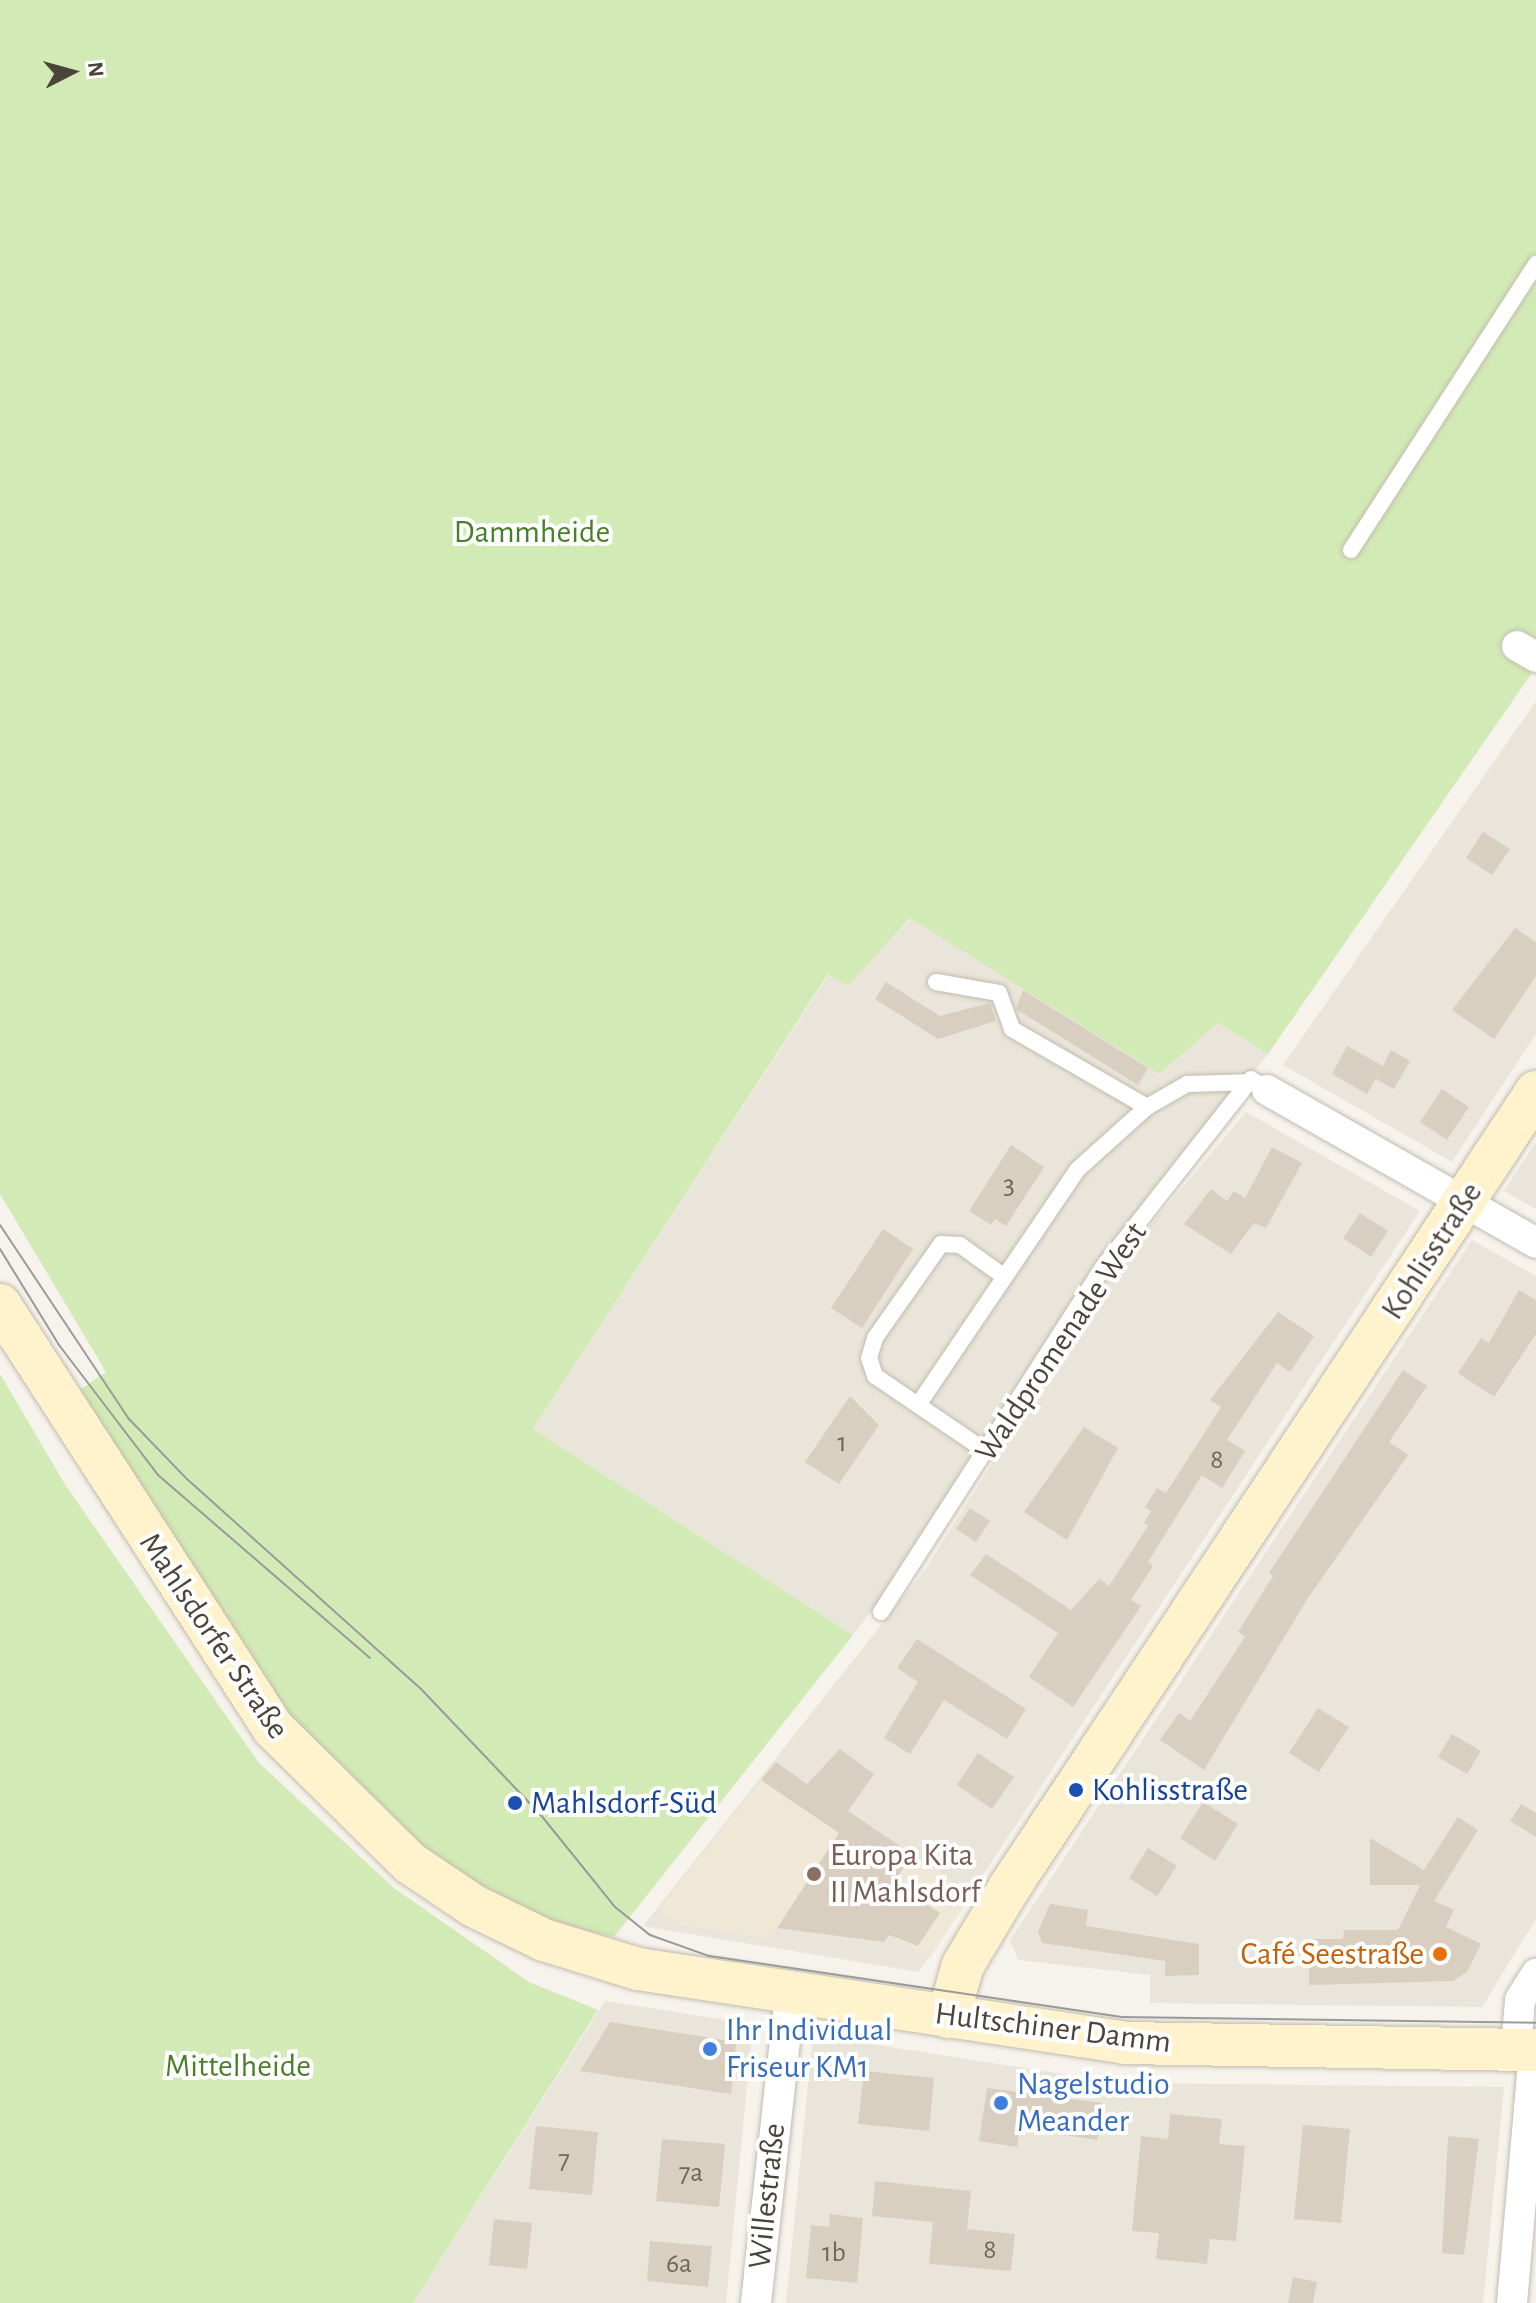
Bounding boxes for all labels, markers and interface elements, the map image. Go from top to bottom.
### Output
north arrow [32,32,112,112]
text: N [84,61,108,78]
park label: Dammheide [454,513,610,551]
house number: 3 [1003,1168,1015,1202]
street label: Kohlisstraße [1373,1175,1491,1327]
street label: Waldpromenade West [967,1215,1155,1469]
house number: 1 [837,1426,847,1460]
house number: 8 [1210,1443,1224,1477]
street label: Mahlsdorfer Straße [131,1526,297,1746]
place label: Kohlisstraße [1092,1771,1248,1809]
marker: Kohlisstraße [1067,1781,1085,1799]
place label: Mahlsdorf-Süd [531,1784,717,1822]
marker: Mahlsdorf-Süd [506,1794,524,1812]
place label: Europa Kita II Mahlsdorf [830,1837,981,1912]
marker: Europa Kita II Mahlsdorf [805,1865,823,1883]
place label: Café Seestraße [1240,1935,1424,1973]
marker: Café Seestraße [1431,1945,1449,1963]
street label: Hultschiner Damm [933,1994,1173,2062]
place label: Ihr Individual Friseur KM1 [726,2012,892,2087]
marker: Ihr Individual Friseur KM1 [701,2040,719,2058]
park label: Mittelheide [165,2047,311,2085]
place label: Nagelstudio Meander [1017,2066,1170,2141]
marker: Nagelstudio Meander [992,2094,1010,2112]
street label: Willestraße [740,2121,794,2271]
house number: 7 [558,2143,570,2177]
house number: 7a [679,2156,703,2190]
house number: 8 [983,2233,997,2267]
house number: 1b [822,2236,846,2270]
house number: 6a [666,2247,692,2281]

